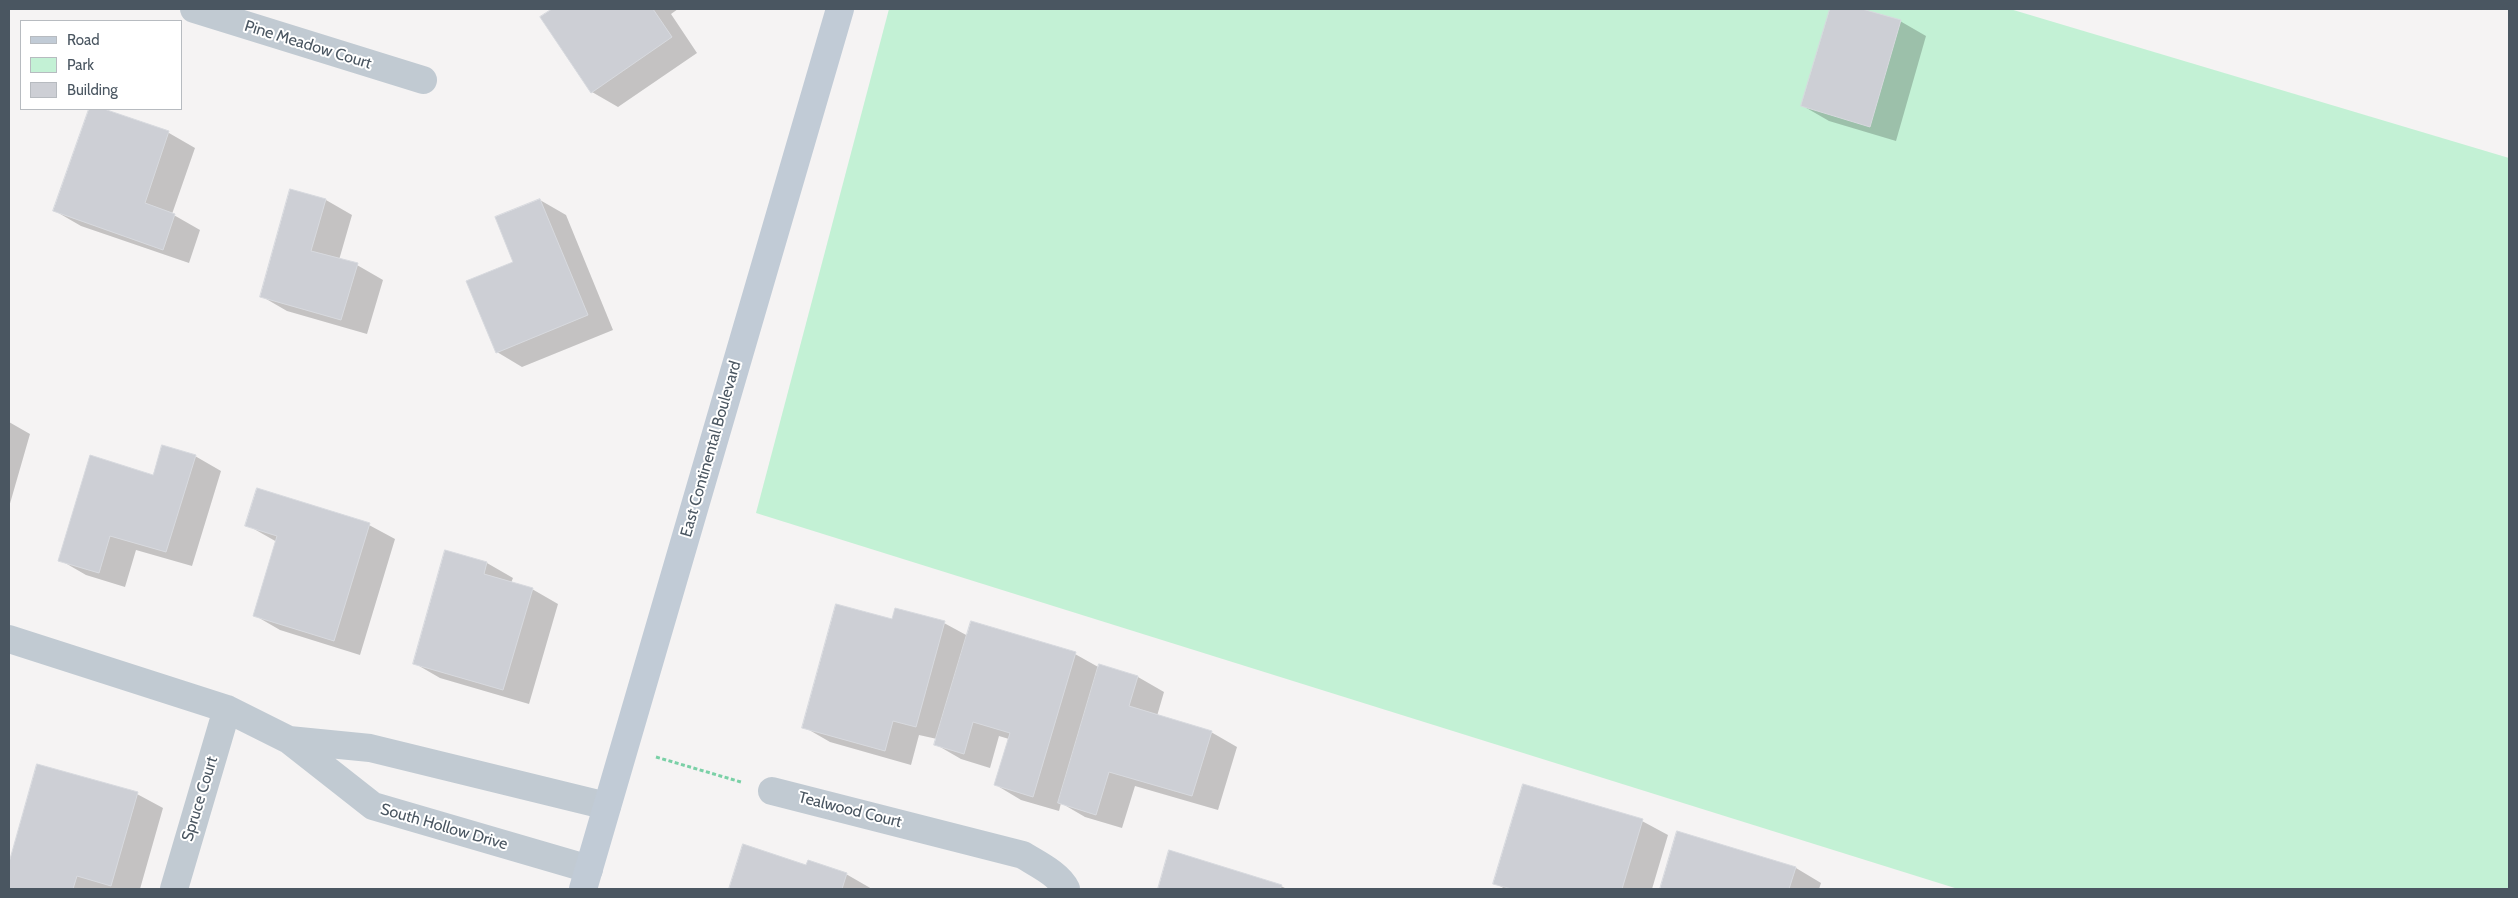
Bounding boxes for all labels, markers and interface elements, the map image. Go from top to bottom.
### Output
street label: Pine Meadow Court [242,17,374,73]
legend [20,20,182,110]
text: Road [67,31,100,49]
text: Park [67,56,94,74]
text: Building [67,81,118,99]
street label: East Continental Boulevard [677,359,745,539]
street label: Spruce Court [178,754,222,844]
street label: Tealwood Court [796,788,904,832]
street label: South Hollow Drive [378,800,510,854]

